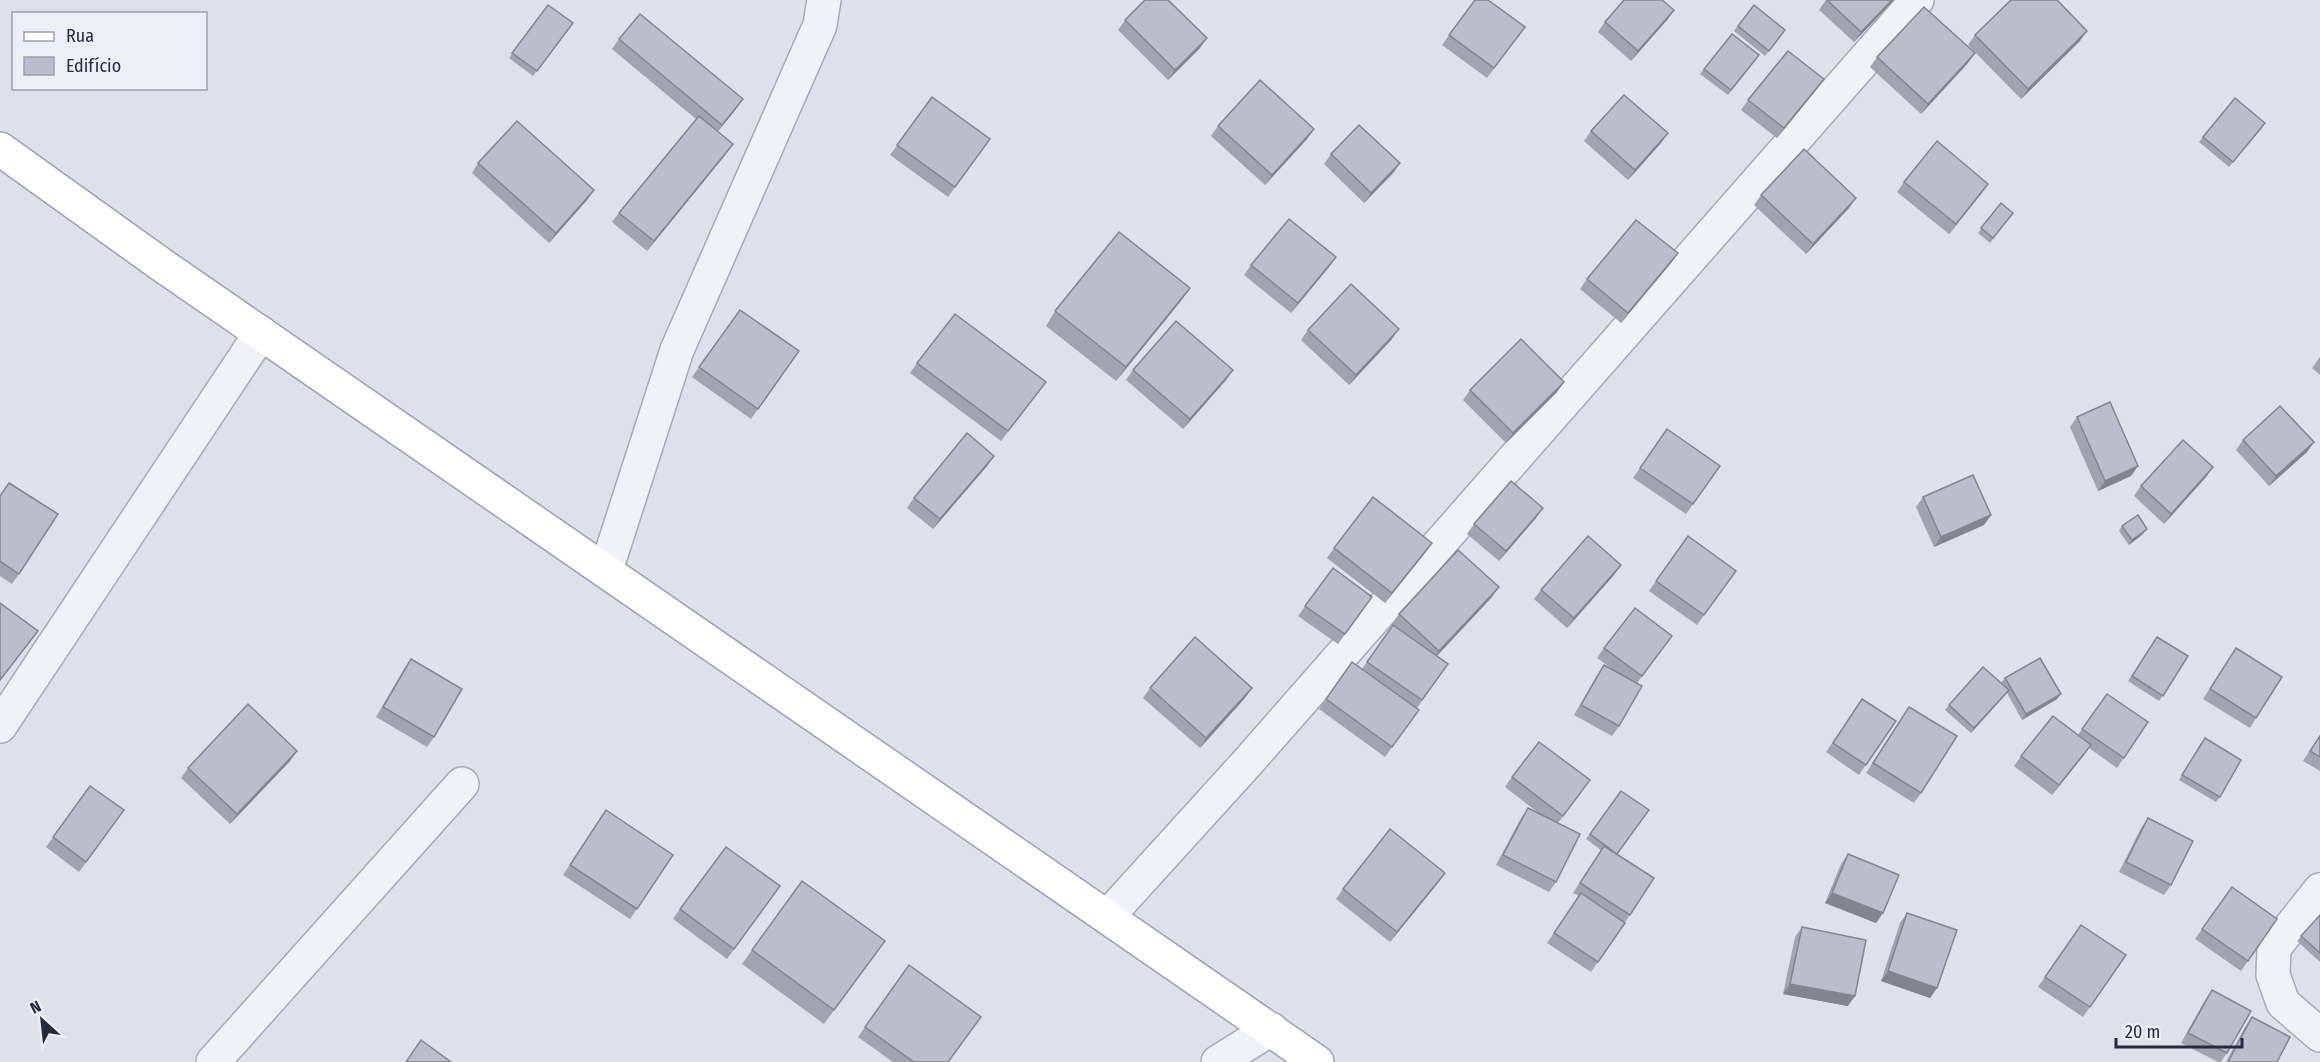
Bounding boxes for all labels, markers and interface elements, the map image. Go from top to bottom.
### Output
legend [12,12,207,90]
text: Rua [66,25,94,47]
text: Edifício [66,55,121,77]
north arrow [12,990,72,1050]
text: N [27,996,44,1018]
scale bar [2116,1011,2242,1049]
text: 20 m [2125,1021,2160,1043]

